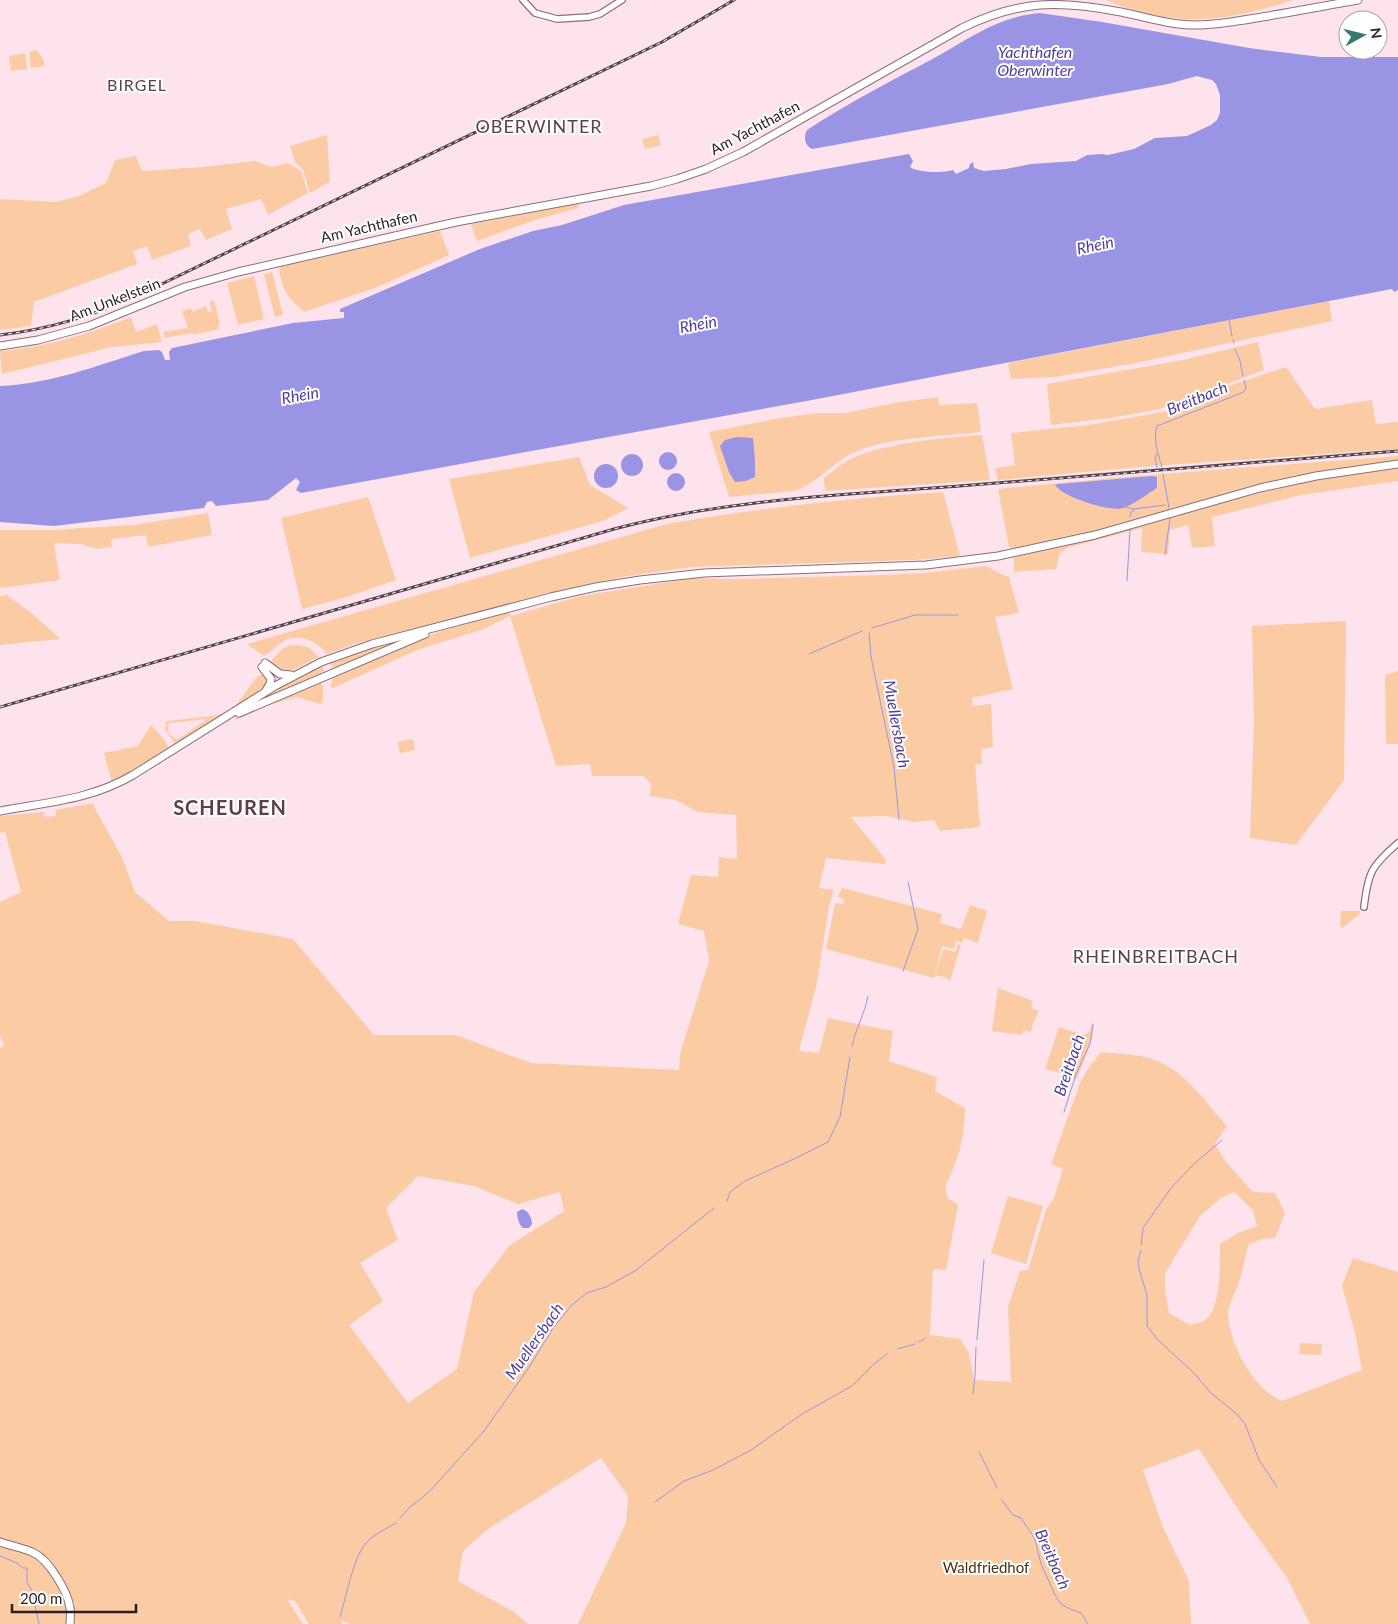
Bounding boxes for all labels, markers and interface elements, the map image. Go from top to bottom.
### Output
north arrow [1338,10,1388,60]
text: N [1367,27,1386,40]
water label: Yachthafen Oberwinter [997,42,1073,79]
district label: BIRGEL [107,75,167,94]
street label: Am Yachthafen [707,96,802,158]
district label: OBERWINTER [475,115,603,137]
street label: Am Yachthafen [319,206,419,246]
water label: Rhein [1075,231,1115,258]
street label: Am Unkelstein [67,273,163,325]
water label: Rhein [678,311,718,336]
water label: Breitbach [1164,377,1230,418]
water label: Rhein [280,382,320,407]
water label: Muellersbach [880,679,915,769]
district label: SCHEUREN [173,795,287,819]
district label: RHEINBREITBACH [1073,945,1239,967]
water label: Breitbach [1049,1031,1088,1098]
water label: Muellersbach [500,1299,567,1383]
water label: Breitbach [1032,1526,1075,1592]
park label: Waldfriedhof [943,1558,1030,1576]
scale bar [12,1582,136,1614]
text: 200 m [20,1589,62,1607]

